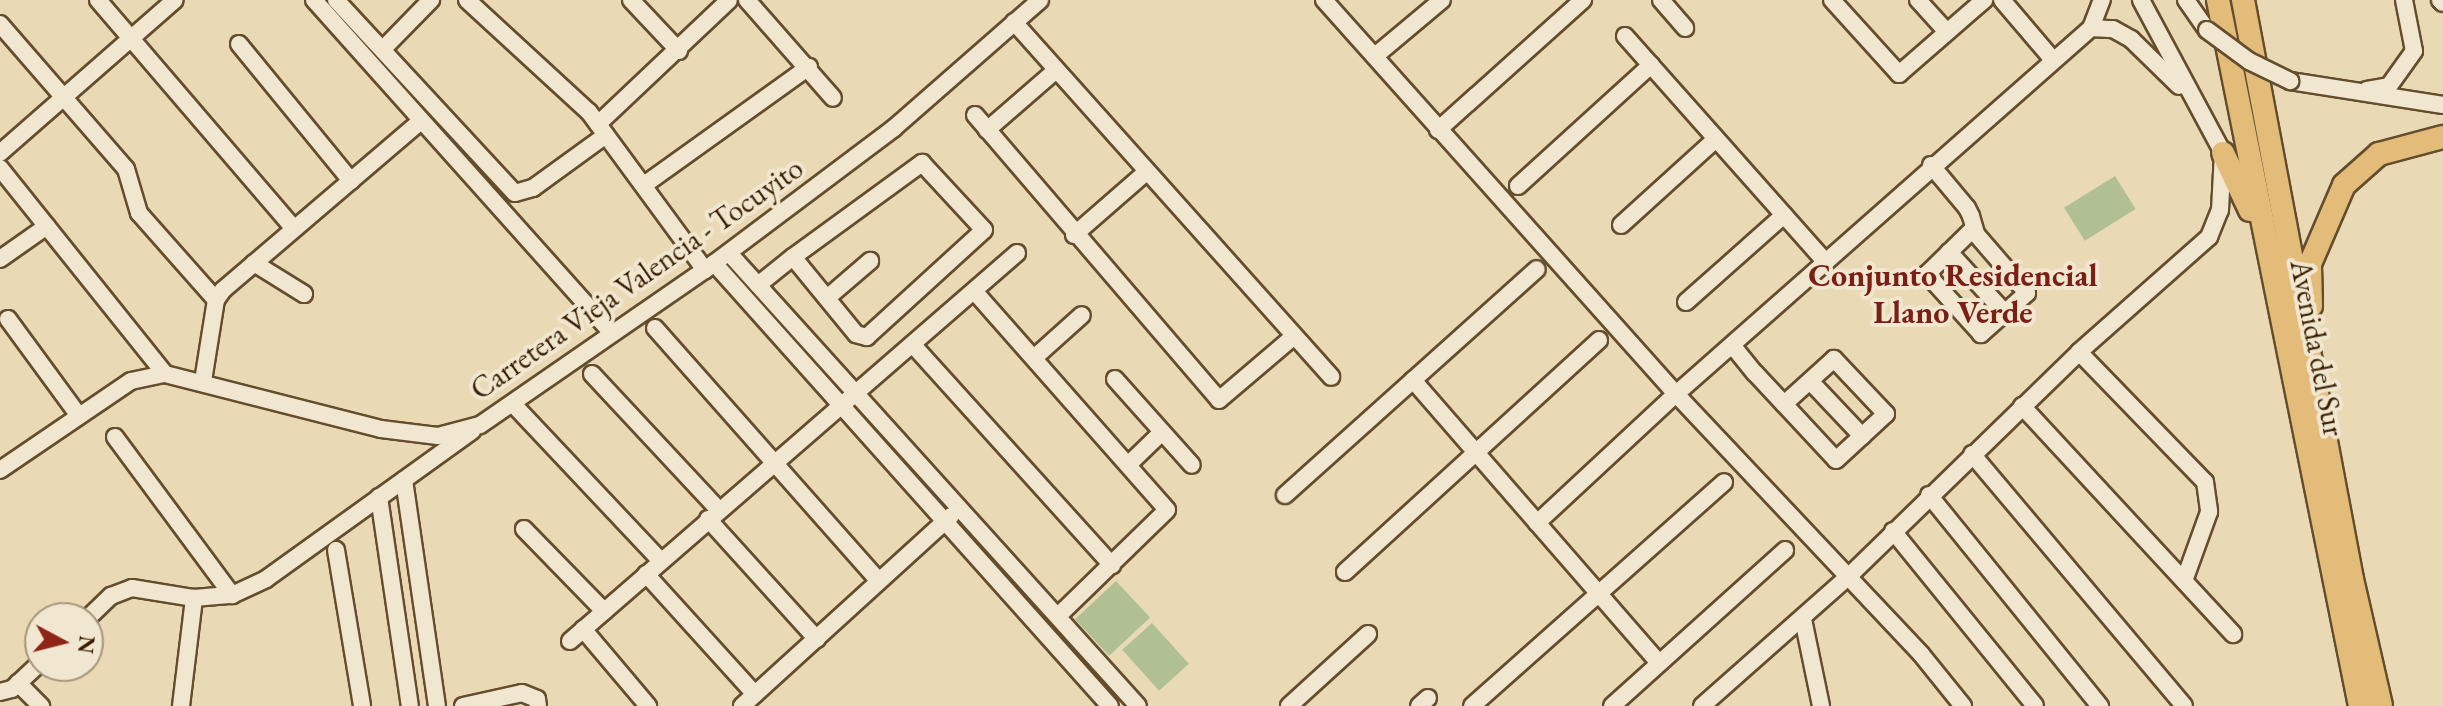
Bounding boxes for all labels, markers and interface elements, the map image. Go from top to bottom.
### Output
street label: Carretera Vieja Valencia - Tocuyito [464,150,810,408]
district label: Conjunto Residencial Llano Verde [1808,257,2098,332]
street label: Avenida del Sur [2282,257,2352,439]
north arrow [24,602,104,682]
text: N [71,634,102,655]

